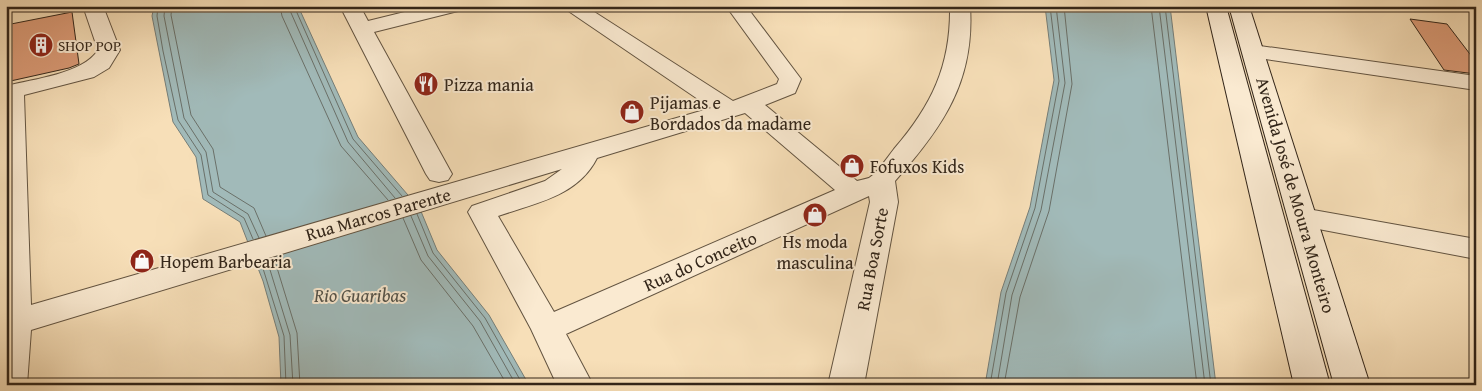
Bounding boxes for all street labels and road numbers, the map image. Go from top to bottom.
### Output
street label: Avenida José de Moura Monteiro [1249,74,1343,316]
street label: Rua Marcos Parente [302,180,454,248]
street label: Rua Boa Sorte [849,205,895,313]
street label: Rua do Conceito [639,224,761,298]

